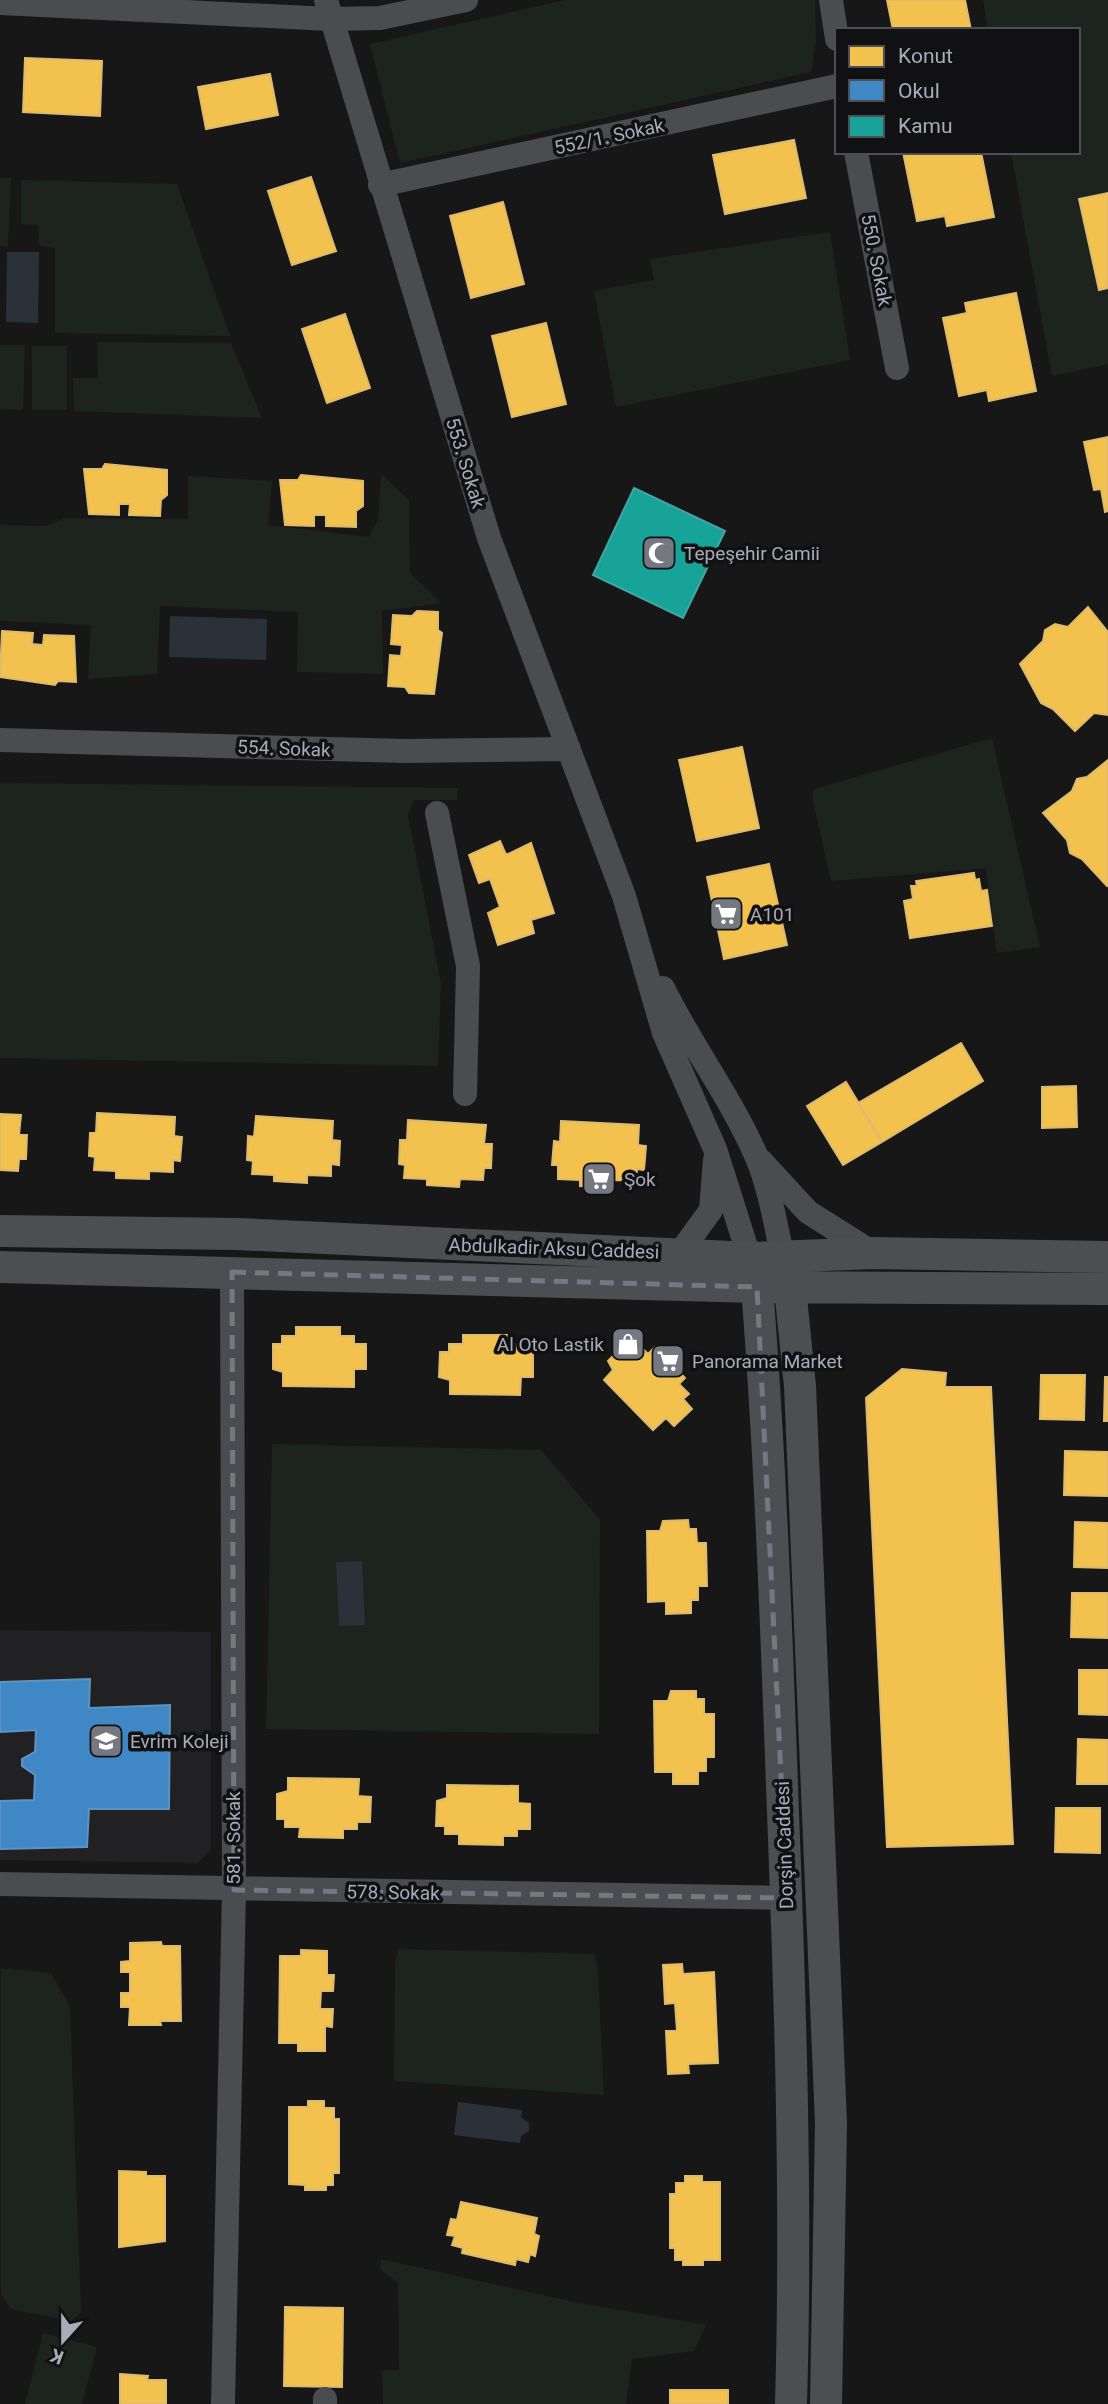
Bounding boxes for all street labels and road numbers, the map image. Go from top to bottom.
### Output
street label: 552/1. Sokak [552,114,667,159]
street label: 550. Sokak [856,212,897,309]
street label: 553. Sokak [441,415,490,512]
street label: 554. Sokak [237,735,331,762]
street label: Abdulkadir Aksu Caddesi [448,1233,660,1264]
street label: Dorşin Caddesi [771,1781,798,1909]
street label: 581. Sokak [222,1791,245,1885]
street label: 578. Sokak [346,1880,440,1905]

